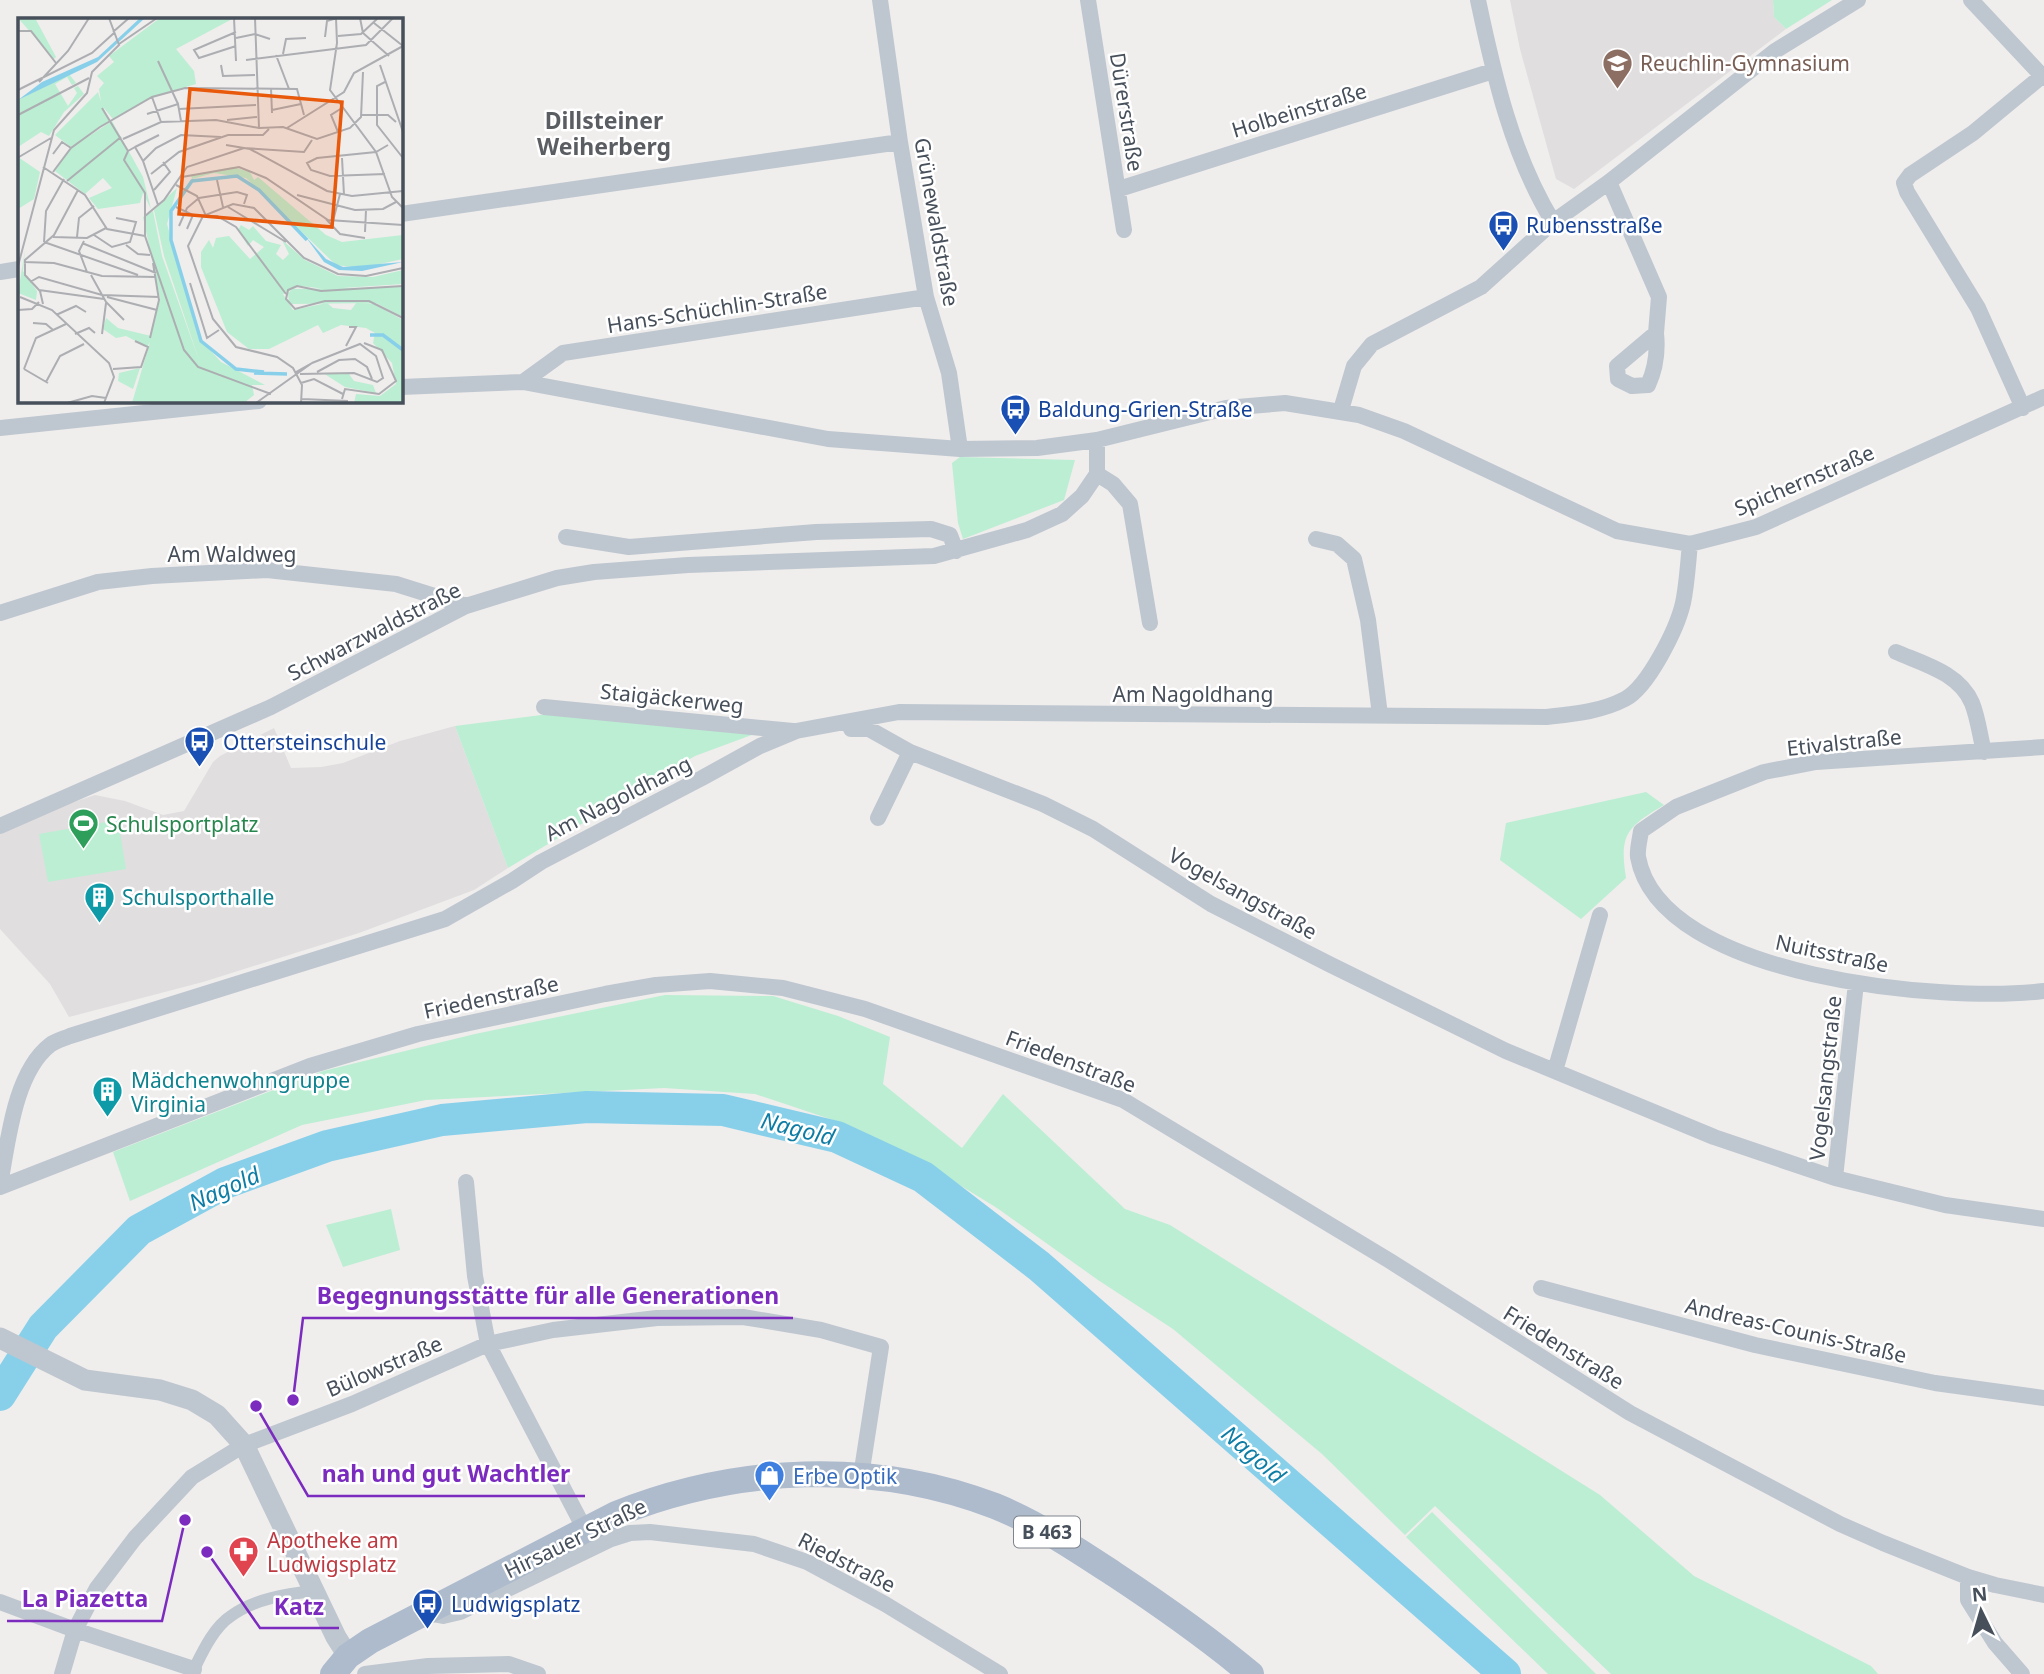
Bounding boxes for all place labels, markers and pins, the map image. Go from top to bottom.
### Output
school or university icon: Reuchlin-Gymnasium [1600,46,1634,90]
place label: Reuchlin-Gymnasium [1640,49,1850,77]
bus stop icon: Rubensstraße [1486,208,1520,252]
place label: Rubensstraße [1526,211,1663,239]
bus stop icon: Baldung-Grien-Straße [998,392,1032,436]
place label: Baldung-Grien-Straße [1038,395,1253,423]
bus stop icon: Ottersteinschule [183,725,217,769]
place label: Ottersteinschule [223,728,386,756]
sports icon: Schulsportplatz [66,807,100,851]
place label: Schulsportplatz [106,810,259,838]
building icon: Schulsporthalle [82,880,116,924]
place label: Schulsporthalle [122,883,274,911]
place label: Mädchenwohngruppe Virginia [131,1066,350,1118]
building icon: Mädchenwohngruppe Virginia [91,1075,125,1119]
callout: Begegnungsstätte für alle Generationen [303,1274,793,1318]
callout: nah und gut Wachtler [308,1452,585,1496]
shop icon: Erbe Optik [753,1459,787,1503]
place label: Erbe Optik [793,1462,898,1490]
place label: Apotheke am Ludwigsplatz [267,1526,398,1578]
pharmacy icon: Apotheke am Ludwigsplatz [227,1535,261,1579]
callout: La Piazetta [7,1577,162,1621]
callout: Katz [260,1584,339,1628]
bus stop icon: Ludwigsplatz [411,1587,445,1631]
place label: Ludwigsplatz [451,1590,580,1618]

